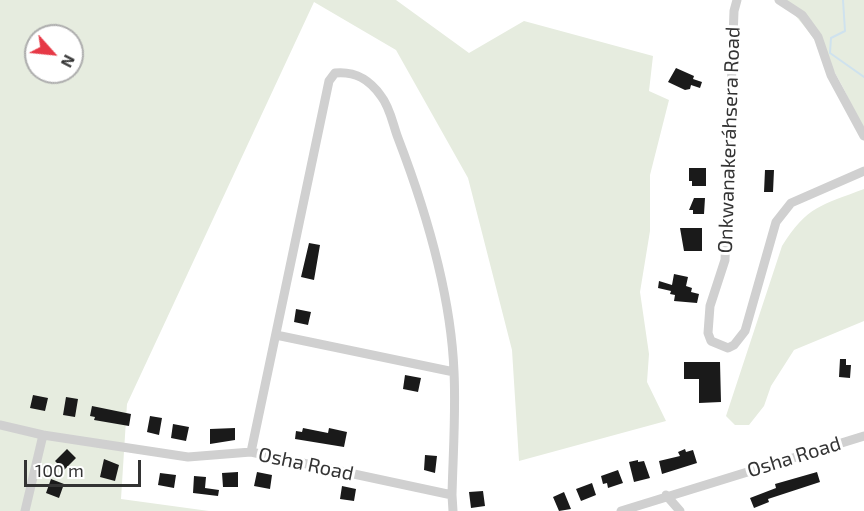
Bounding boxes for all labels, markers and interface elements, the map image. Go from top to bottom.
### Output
north arrow [24,24,84,84]
street label: Onkwanakeráhsera Road [713,26,745,254]
text: N [58,52,80,71]
street label: Osha Road [744,431,844,483]
street label: Osha Road [256,442,356,486]
scale bar [27,448,144,486]
text: 100 m [35,459,84,481]

